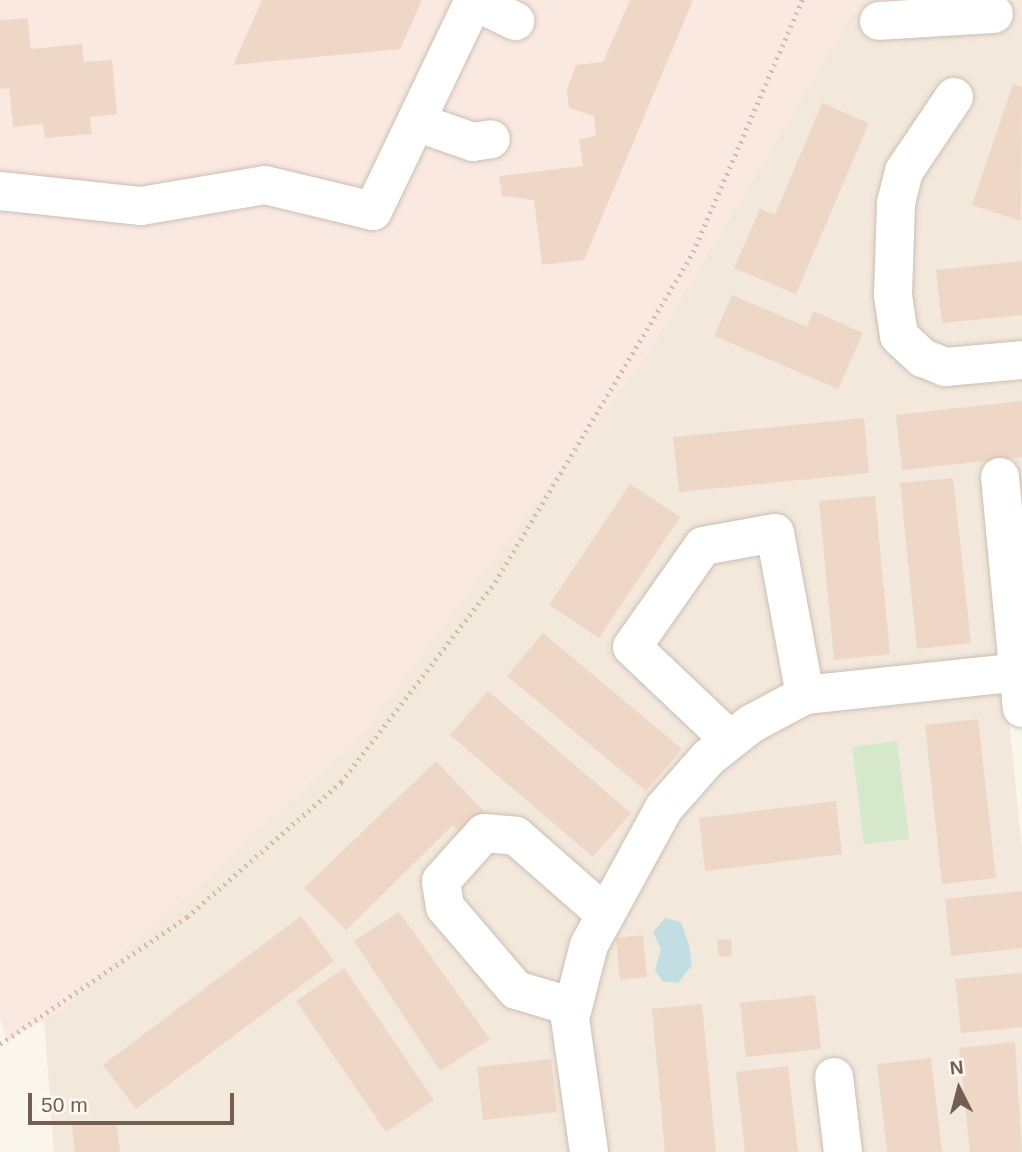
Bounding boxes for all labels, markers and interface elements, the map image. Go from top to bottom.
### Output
north arrow [924,1054,994,1124]
text: N [949,1056,965,1079]
scale bar [32,1078,238,1122]
text: 50 m [41,1093,88,1116]

